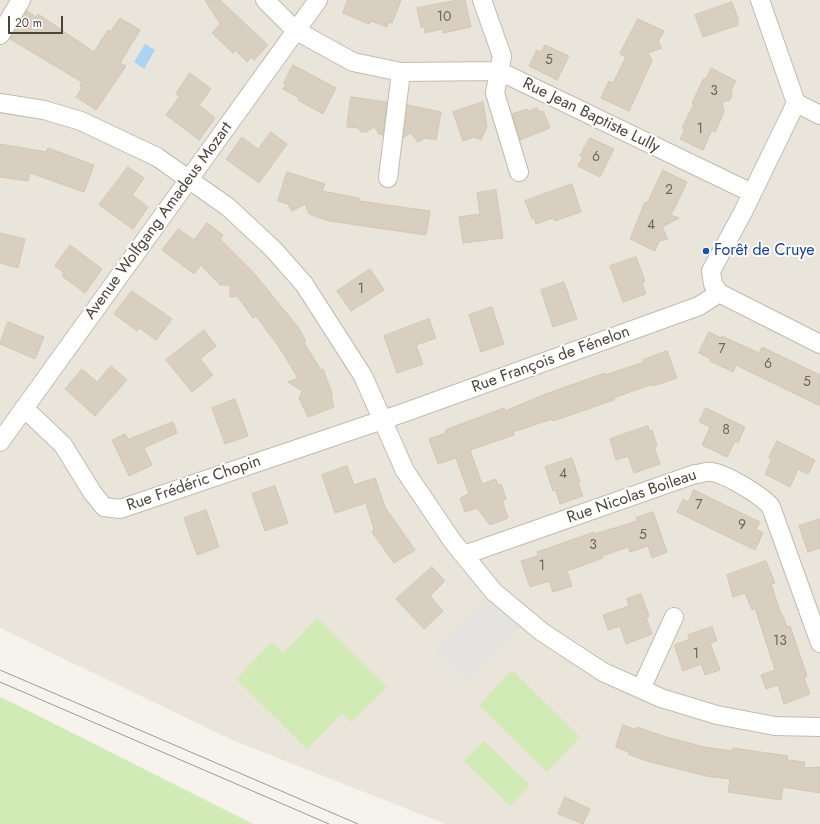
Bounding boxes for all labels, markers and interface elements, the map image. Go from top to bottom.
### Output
scale bar [10,8,65,34]
house number: 10 [437,10,451,26]
text: 20 m [15,14,42,32]
house number: 5 [545,53,553,69]
street label: Rue Jean Baptiste Lully [519,74,663,158]
house number: 3 [710,84,718,100]
street label: Avenue Wolfgang Amadeus Mozart [81,119,237,323]
house number: 1 [697,122,703,138]
house number: 6 [592,150,600,166]
house number: 2 [665,183,673,199]
house number: 4 [647,218,655,234]
place label: Forêt de Cruye [714,241,814,261]
marker: Forêt de Cruye [701,246,711,256]
house number: 1 [358,282,364,298]
street label: Rue François de Fénelon [469,322,633,398]
house number: 7 [718,342,726,358]
house number: 6 [764,357,772,373]
house number: 5 [803,375,811,391]
house number: 8 [722,423,730,439]
street label: Rue Frédéric Chopin [124,452,264,516]
street label: Rue Nicolas Boileau [565,466,699,528]
house number: 4 [559,467,567,483]
house number: 7 [695,498,703,514]
house number: 9 [738,518,746,534]
house number: 5 [639,528,647,544]
house number: 3 [589,538,597,554]
house number: 1 [539,559,545,575]
house number: 13 [773,634,787,650]
house number: 1 [693,647,699,663]

